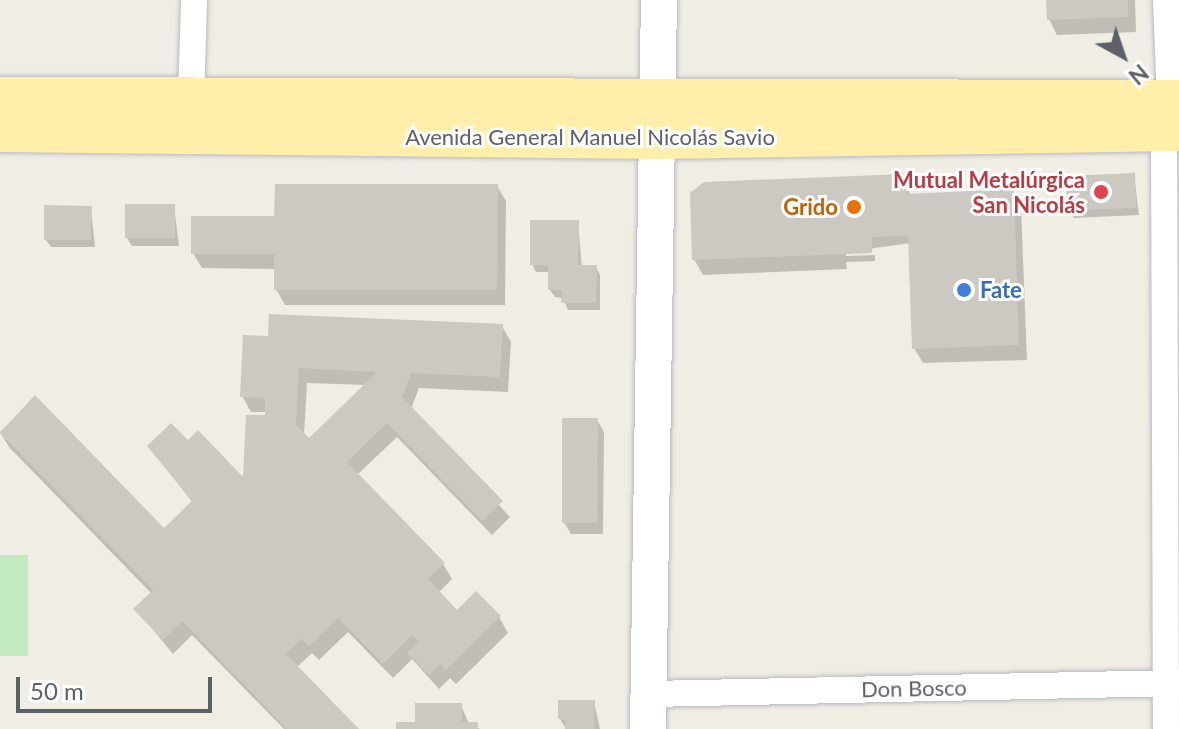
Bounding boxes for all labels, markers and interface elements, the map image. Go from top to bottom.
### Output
north arrow [1083,16,1163,96]
text: N [1124,59,1154,91]
street label: Avenida General Manuel Nicolás Savio [405,124,775,150]
place label: Mutual Metalúrgica San Nicolás [893,166,1085,218]
marker: Mutual Metalúrgica San Nicolás [1092,183,1110,201]
place label: Grido [783,194,838,220]
marker: Grido [845,198,863,216]
place label: Fate [980,277,1022,303]
marker: Fate [955,281,973,299]
scale bar [20,661,216,711]
street label: Don Bosco [861,674,967,702]
text: 50 m [30,676,84,705]

